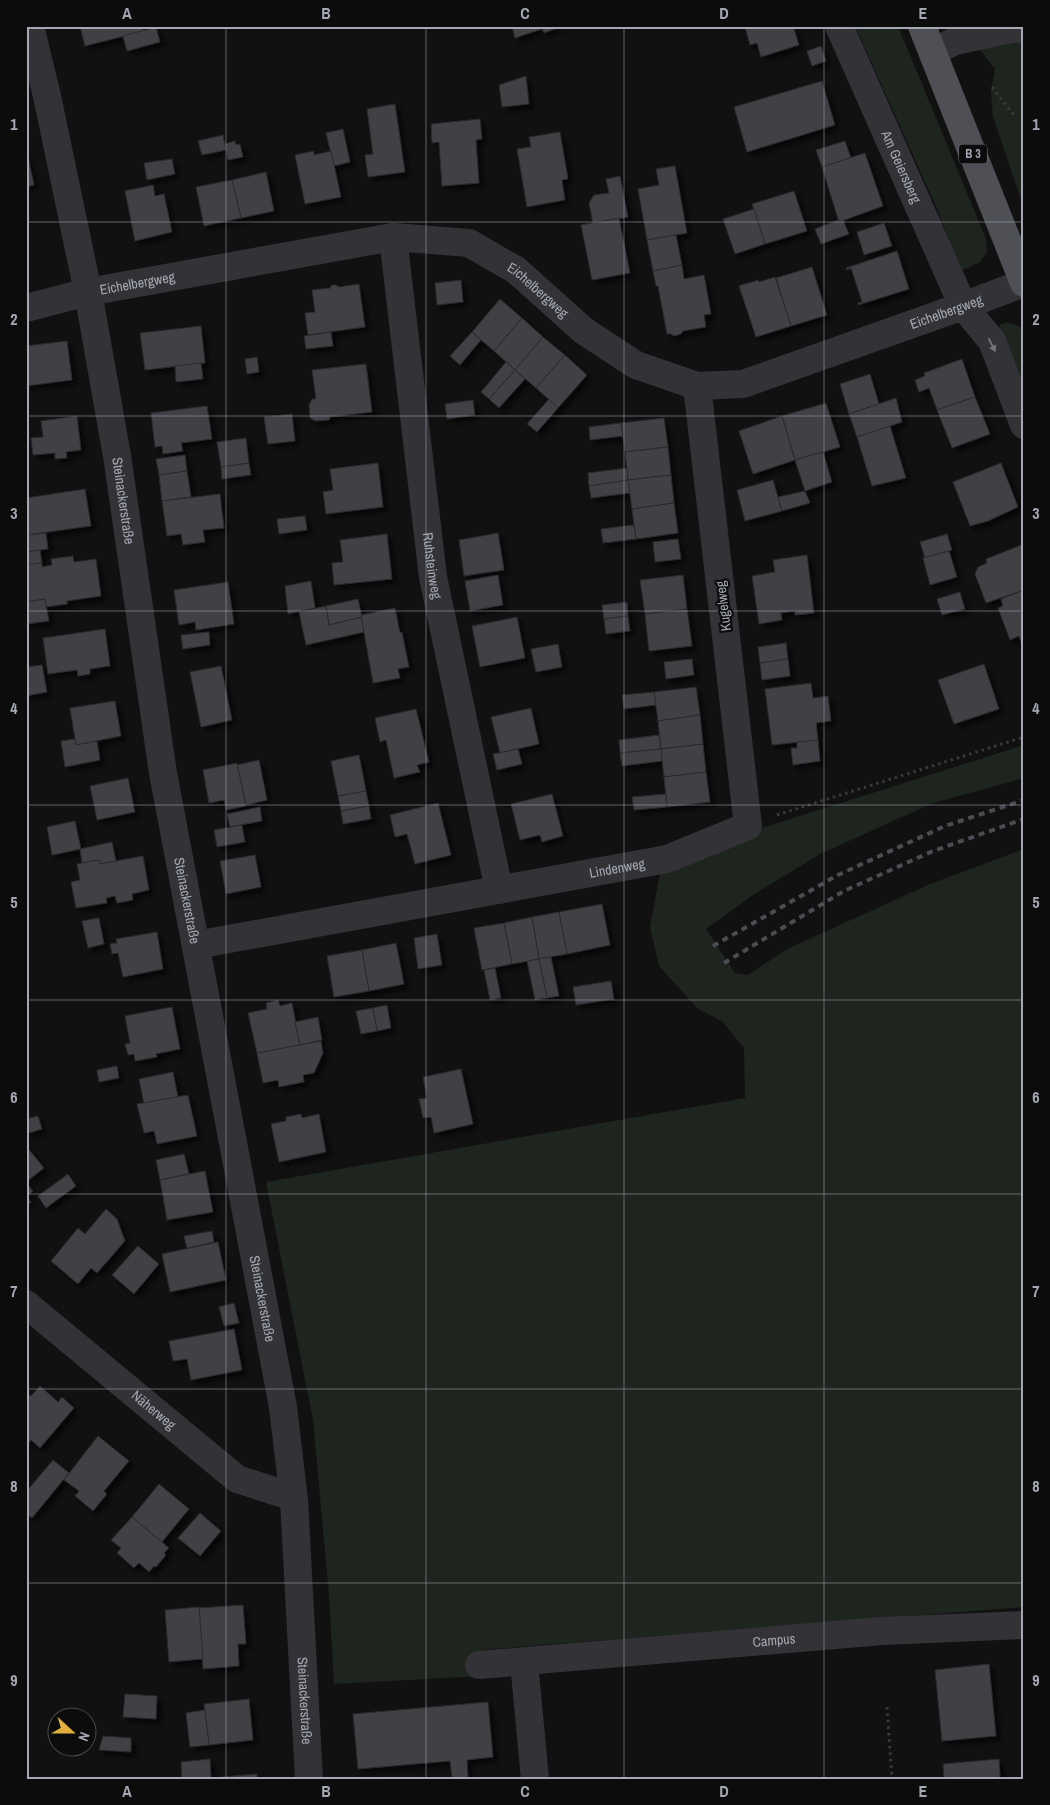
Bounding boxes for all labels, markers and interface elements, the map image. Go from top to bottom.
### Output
text: A [122,2,132,24]
text: B [321,2,331,24]
text: C [520,2,530,24]
text: D [719,2,729,24]
text: E [919,2,928,24]
text: 1 [10,113,18,135]
text: 1 [1032,113,1040,135]
street label: Am Geiersberg [877,127,926,207]
road number: B 3 [959,144,987,164]
street label: Eichelbergweg [504,258,573,322]
street label: Eichelbergweg [98,267,177,299]
street label: Eichelbergweg [907,290,986,333]
text: 2 [10,308,18,330]
text: 2 [1032,308,1040,330]
one-way arrow [988,337,996,352]
street label: Steinackerstraße [108,456,139,545]
text: 3 [10,502,18,524]
text: 3 [1032,502,1040,524]
street label: Ruhsteinweg [419,531,447,601]
street label: Kugelweg [711,579,735,632]
text: 4 [10,697,18,719]
text: 4 [1032,697,1040,719]
street label: Lindenweg [588,854,647,882]
street label: Steinackerstraße [170,856,204,945]
text: 5 [10,891,18,913]
text: 5 [1032,891,1040,913]
text: 6 [10,1086,18,1108]
text: 6 [1032,1086,1040,1108]
street label: Steinackerstraße [245,1254,279,1343]
text: 7 [10,1280,18,1302]
text: 7 [1032,1280,1040,1302]
street label: Näherweg [128,1386,180,1434]
text: 8 [10,1475,18,1497]
text: 8 [1032,1475,1040,1497]
street label: Campus [752,1629,796,1651]
street label: Steinackerstraße [293,1656,316,1745]
text: 9 [10,1669,18,1691]
text: 9 [1032,1669,1040,1691]
north arrow [48,1708,98,1758]
text: N [74,1730,94,1744]
text: A [122,1780,132,1802]
text: B [321,1780,331,1802]
text: C [520,1780,530,1802]
text: D [719,1780,729,1802]
text: E [919,1780,928,1802]

